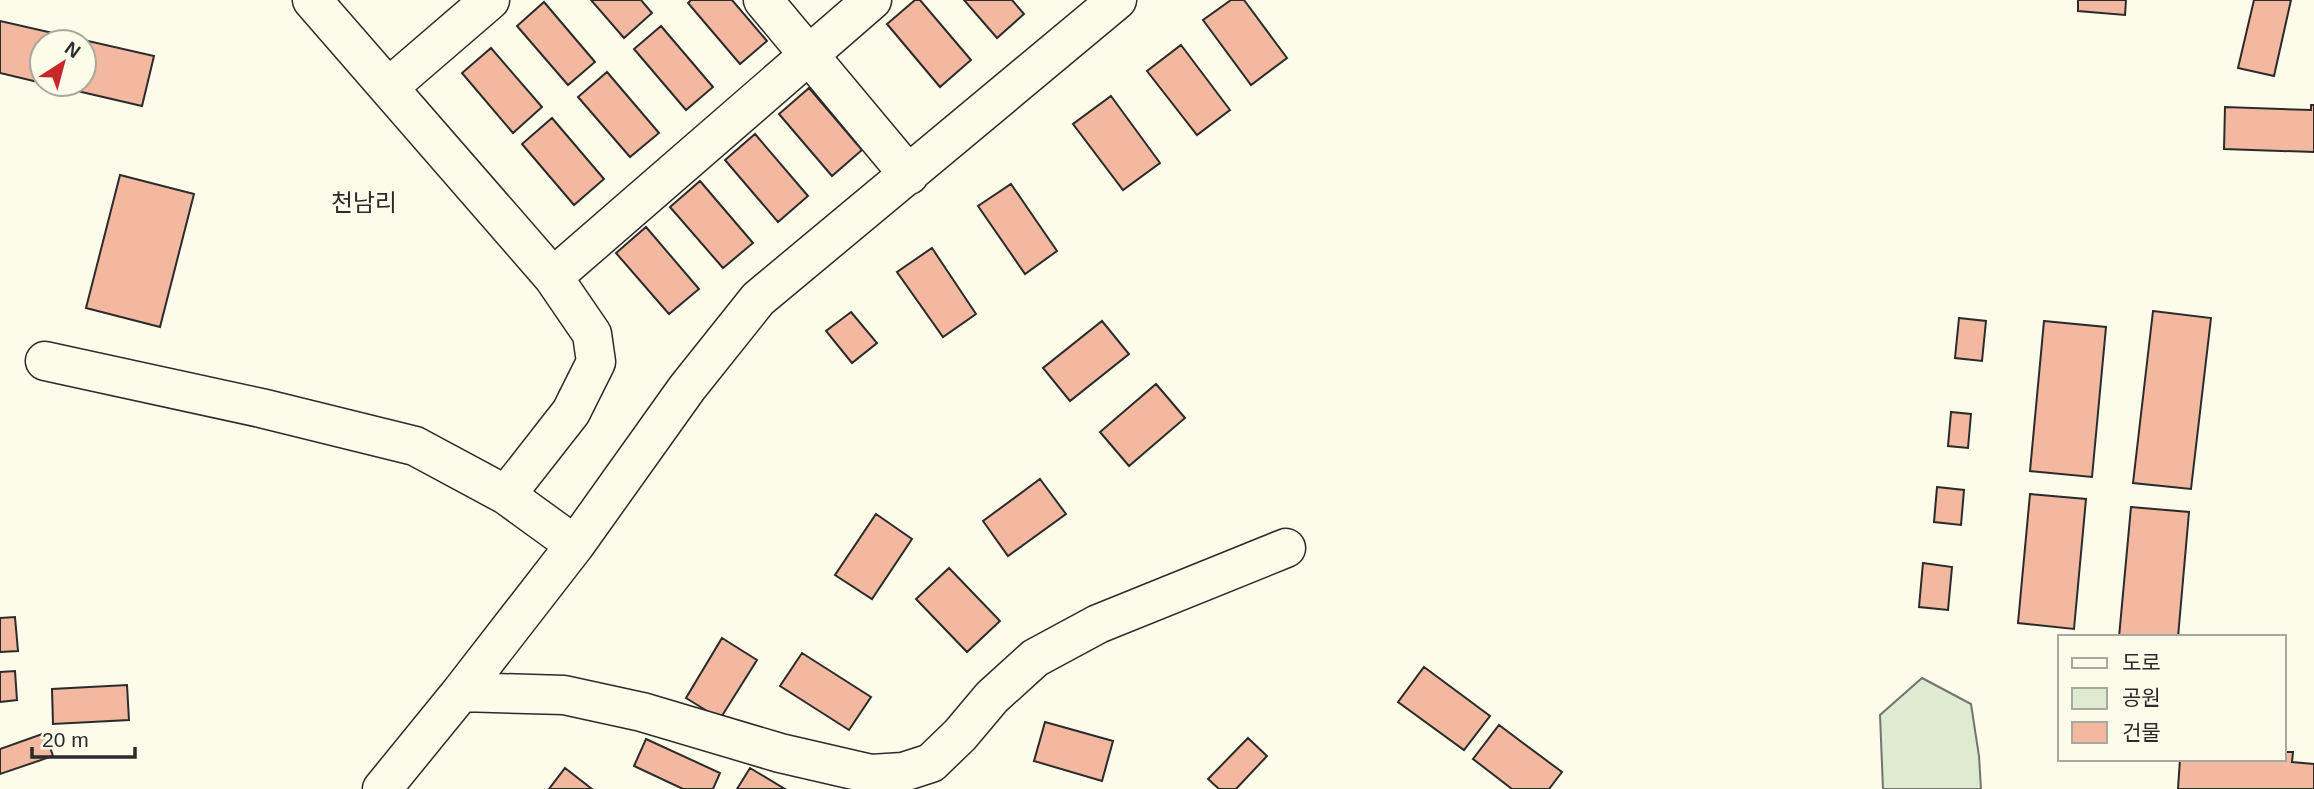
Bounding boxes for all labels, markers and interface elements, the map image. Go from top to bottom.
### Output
north arrow [28,28,98,98]
text: N [61,37,84,62]
district label: 천남리 [331,189,397,216]
legend [2058,635,2286,761]
text: 도로 [2122,651,2161,674]
text: 공원 [2122,686,2161,709]
scale bar [32,716,135,760]
text: 건물 [2122,721,2161,744]
text: 20 m [42,728,89,751]

